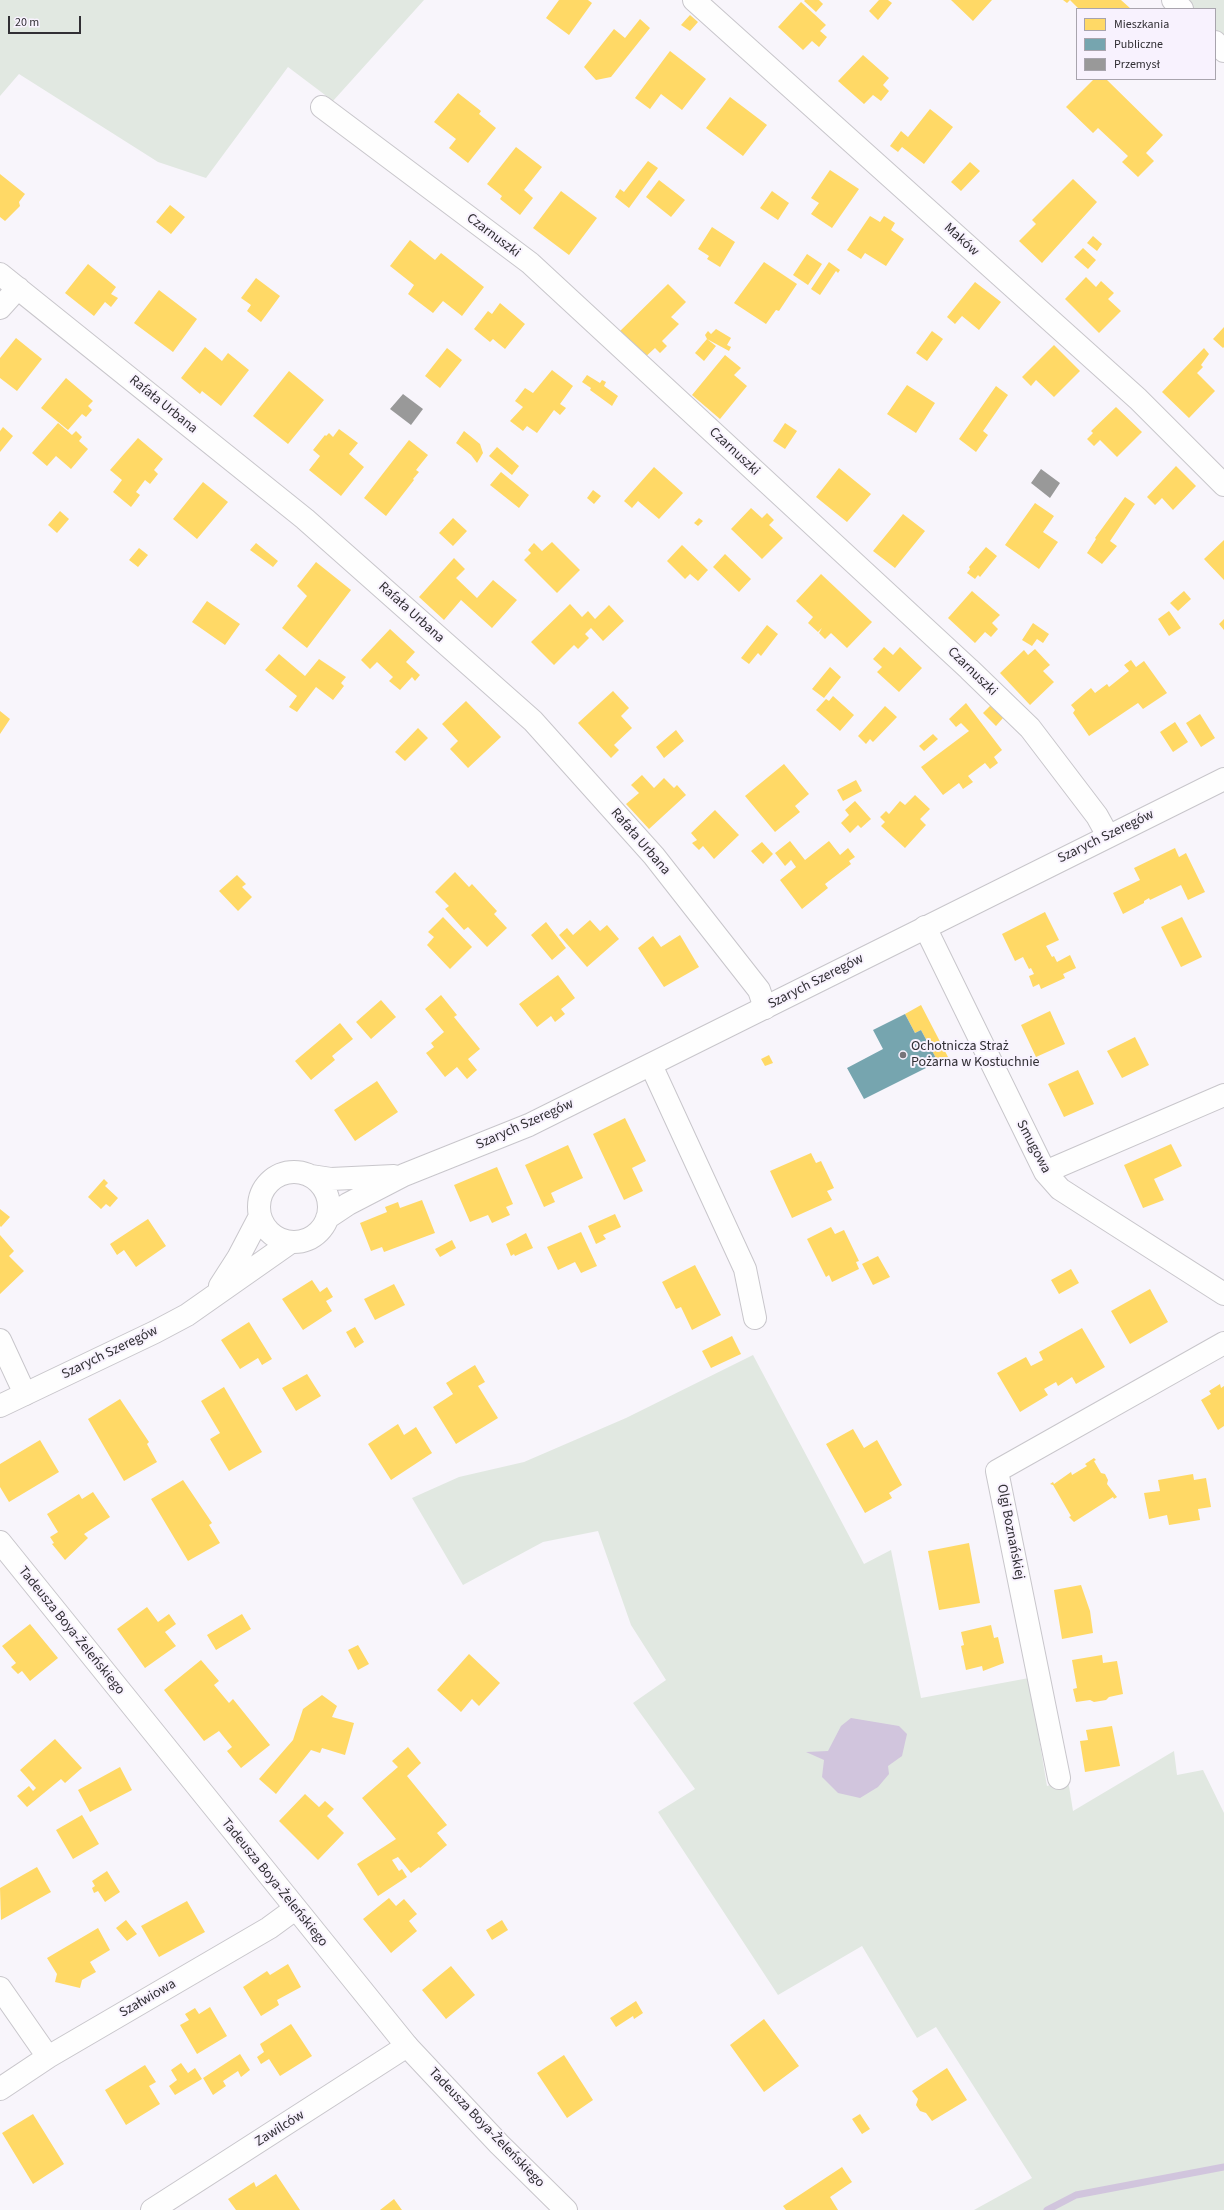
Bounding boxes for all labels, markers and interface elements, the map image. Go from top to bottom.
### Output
scale bar [10,8,83,34]
legend [1076,8,1216,80]
text: 20 m [15,14,39,31]
text: Mieszkania [1114,16,1169,33]
text: Publiczne [1114,36,1163,53]
text: Przemysł [1114,56,1160,73]
street label: Czarnuszki [463,210,523,262]
street label: Maków [940,220,982,260]
street label: Rafała Urbana [125,372,201,438]
street label: Czarnuszki [705,424,763,480]
street label: Rafała Urbana [375,579,447,647]
street label: Czarnuszki [944,644,1000,700]
street label: Rafała Urbana [606,805,674,879]
street label: Szarych Szeregów [1055,806,1157,868]
street label: Szarych Szeregów [765,951,867,1013]
place label: Ochotnicza Straż Pożarna w Kostuchnie [911,1039,1040,1072]
marker: Ochotnicza Straż Pożarna w Kostuchnie [898,1050,908,1060]
street label: Szarych Szeregów [474,1096,576,1154]
street label: Smugowa [1012,1117,1054,1177]
street label: Szarych Szeregów [59,1322,161,1384]
street label: Olgi Boznańskiej [993,1483,1027,1581]
street label: Tadeusza Boya-Żeleńskiego [14,1563,128,1699]
street label: Tadeusza Boya-Żeleńskiego [217,1815,331,1951]
street label: Szałwiowa [117,1976,179,2022]
street label: Tadeusza Boya-Żeleńskiego [424,2065,548,2191]
street label: Zawilców [252,2107,308,2151]

